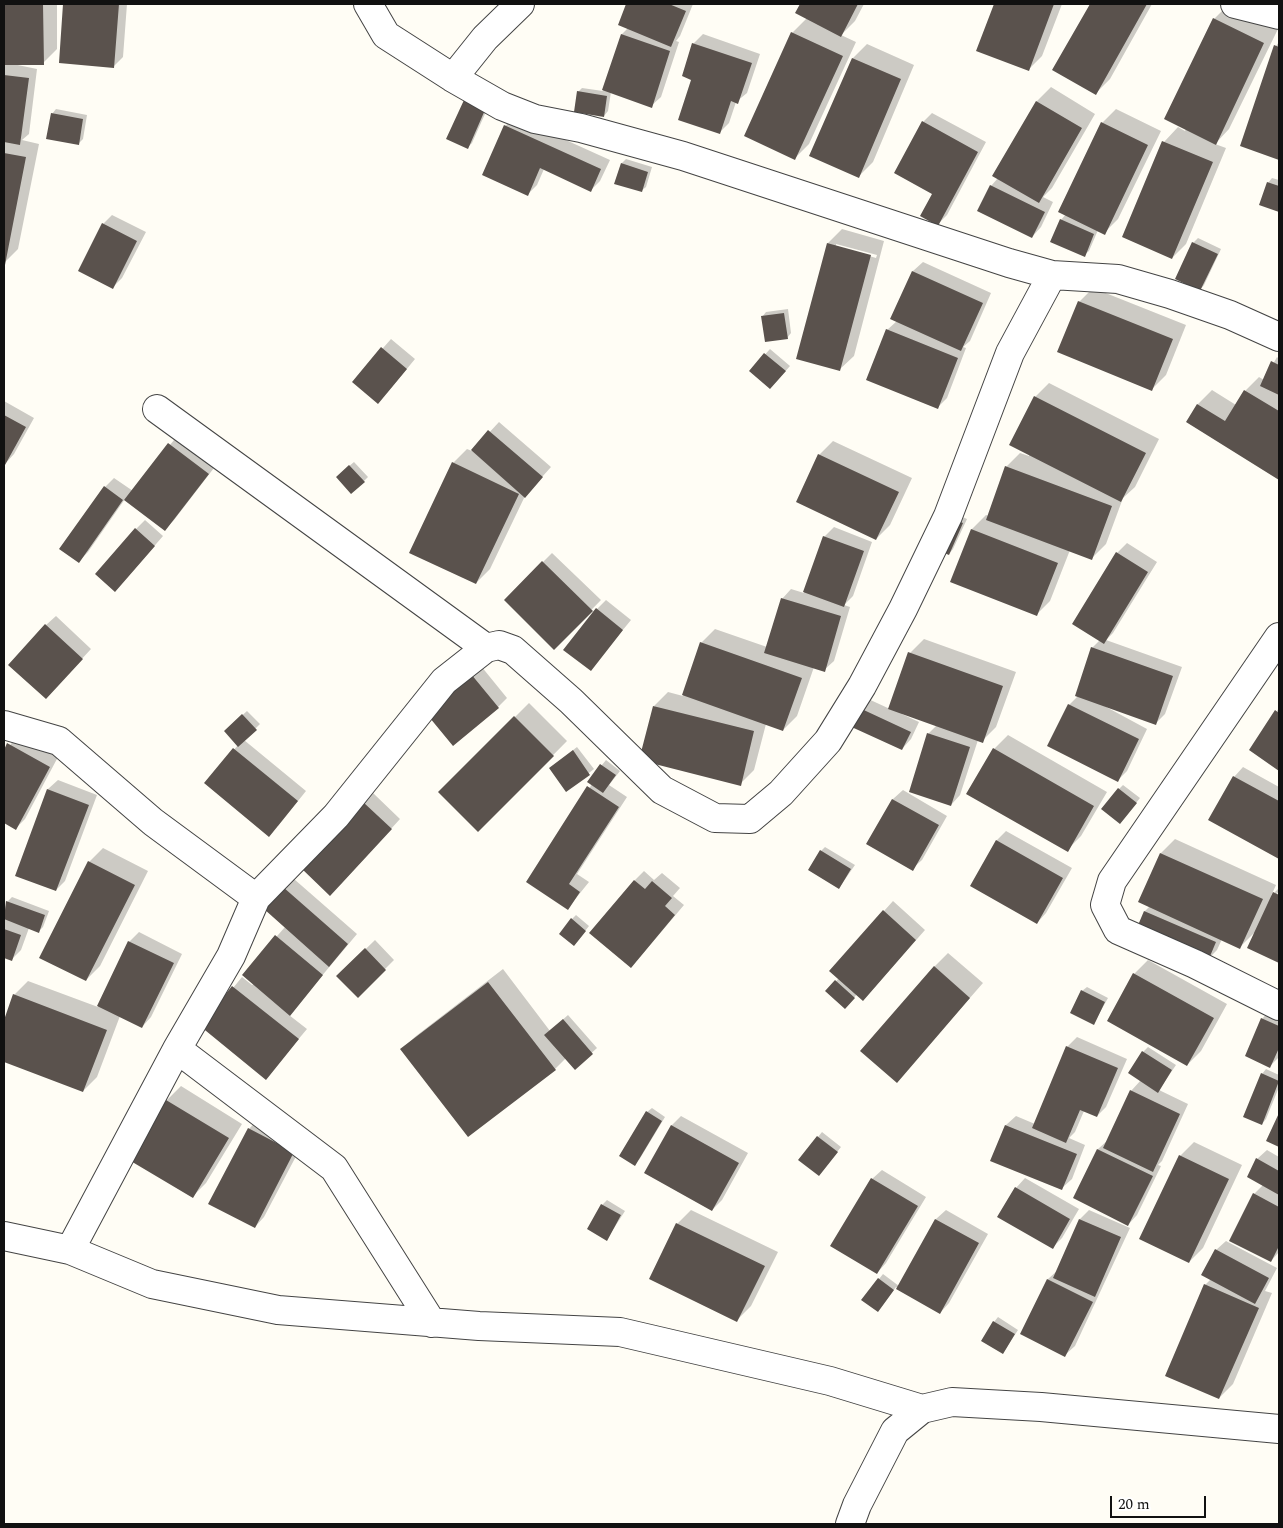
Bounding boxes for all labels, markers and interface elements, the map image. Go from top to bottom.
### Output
scale bar [1113,1486,1209,1518]
text: 20 m [1118,1493,1150,1516]

